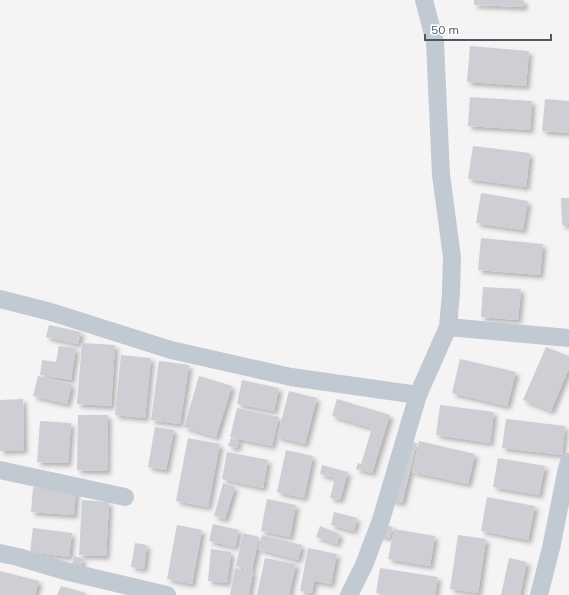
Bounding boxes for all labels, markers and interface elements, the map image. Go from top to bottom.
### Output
scale bar [425,16,551,42]
text: 50 m [431,22,459,37]

